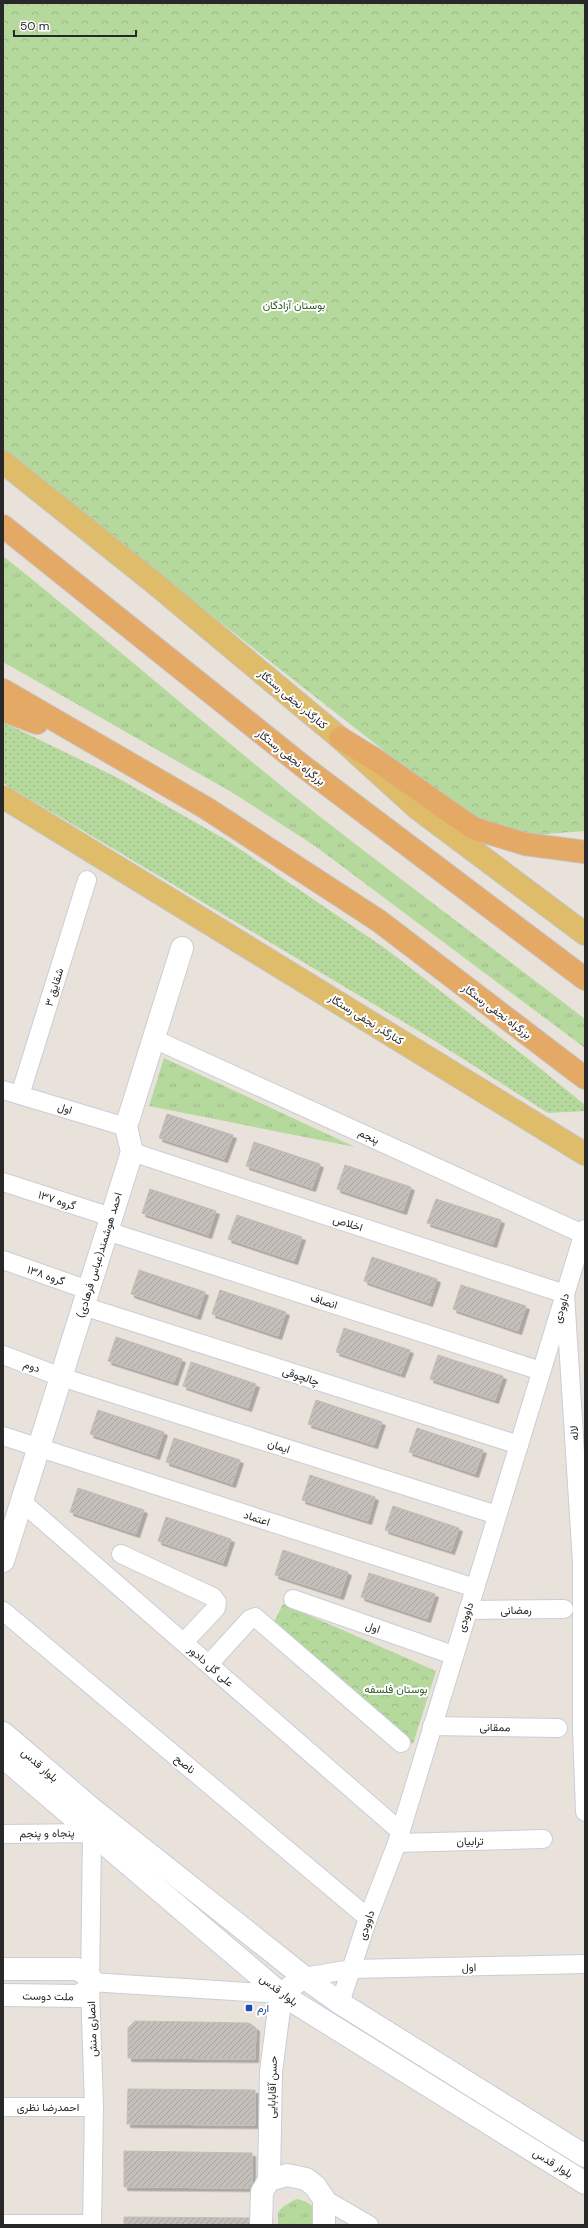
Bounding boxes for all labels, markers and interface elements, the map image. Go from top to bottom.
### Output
scale bar [14,12,136,38]
text: 50 m [20,18,49,34]
park label: بوستان آزادگان [263,298,325,312]
street label: کنارگذر نجفی رستگار [255,665,330,732]
street label: بزرگراه نجفی رستگار [253,725,328,788]
street label: شقایق ۳ [42,966,67,1008]
street label: بزرگراه نجفی رستگار [459,980,534,1042]
street label: کنارگذر نجفی رستگار [325,990,406,1048]
street label: اول [56,1099,74,1117]
street label: پنجم [356,1125,382,1148]
street label: گروه ۱۳۷ [36,1187,78,1213]
street label: احمد هوشمند(عباس فرهادی) [73,1191,125,1319]
street label: اخلاص [331,1212,365,1234]
street label: گروه ۱۳۸ [25,1262,67,1288]
street label: انصاف [309,1290,339,1312]
street label: داوودی [550,1291,572,1325]
street label: دوم [21,1357,42,1376]
street label: چالچوقی [280,1363,321,1389]
street label: لاله [566,1425,582,1441]
street label: ایمان [266,1436,292,1456]
street label: اعتماد [242,1507,272,1529]
street label: داوودی [454,1600,476,1634]
street label: رمضانی [500,1603,532,1617]
street label: اول [364,1618,382,1636]
street label: علی گل دادور [184,1642,237,1690]
park label: بوستان فلسفه [364,1682,428,1696]
street label: ممقانی [479,1720,511,1734]
street label: بلوار قدس [19,1745,61,1785]
street label: ناصح [171,1751,198,1777]
street label: پنجاه و پنجم [19,1826,75,1841]
street label: ترابیان [456,1834,484,1848]
street label: داوودی [355,1908,377,1942]
street label: اول [462,1960,476,1974]
street label: بلوار قدس [257,1971,301,2009]
street label: ملت دوست [22,1989,74,2003]
street label: انصاری منش [84,2001,100,2057]
place label: ارم [257,2001,269,2016]
marker: ارم [244,2003,254,2013]
street label: حسن آقابابایی [264,2055,280,2119]
street label: احمدرضا نظری [17,2100,79,2114]
street label: بلوار قدس [530,2145,576,2181]

